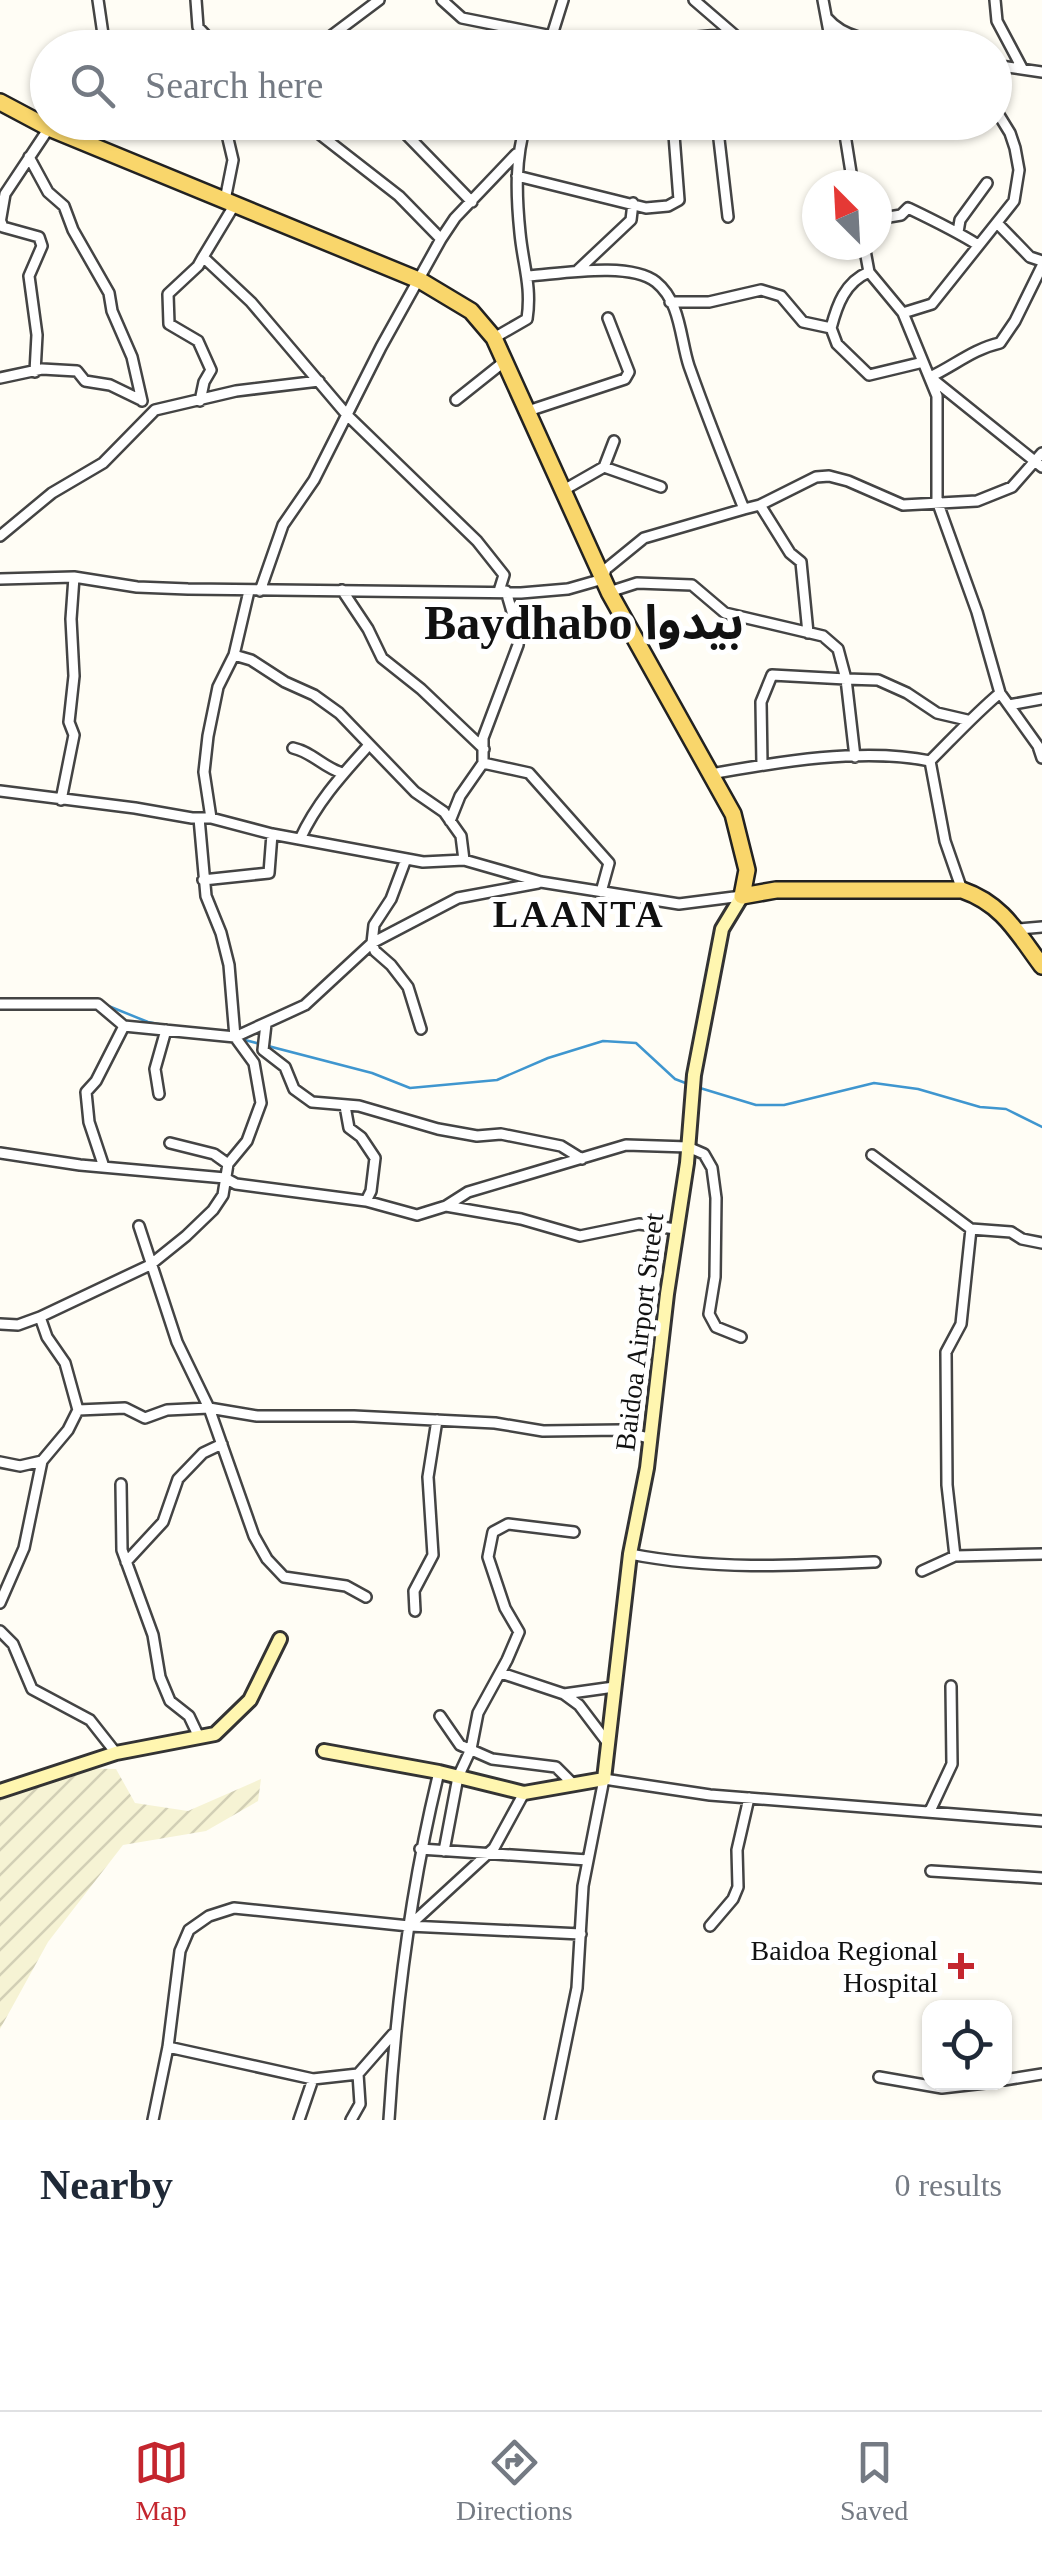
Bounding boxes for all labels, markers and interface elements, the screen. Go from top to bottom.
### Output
search box [30,30,1012,140]
icon: search [65,58,120,113]
text: Search here [145,64,323,106]
north arrow [802,170,892,260]
district label: Baydhabo بيدوا [424,596,744,650]
district label: LAANTA [493,893,665,935]
street label: Baidoa Airport Street [610,1211,670,1453]
place label: Baidoa Regional Hospital [751,1935,938,1998]
marker: Baidoa Regional Hospital [948,1953,974,1979]
map controls [922,2000,1012,2090]
button: locate [922,2000,1012,2090]
text: Nearby [40,2162,173,2208]
text: 0 results [894,2167,1002,2203]
tab: Map [134,2435,189,2527]
tab: Directions [456,2435,573,2527]
tab: Saved [840,2435,908,2527]

